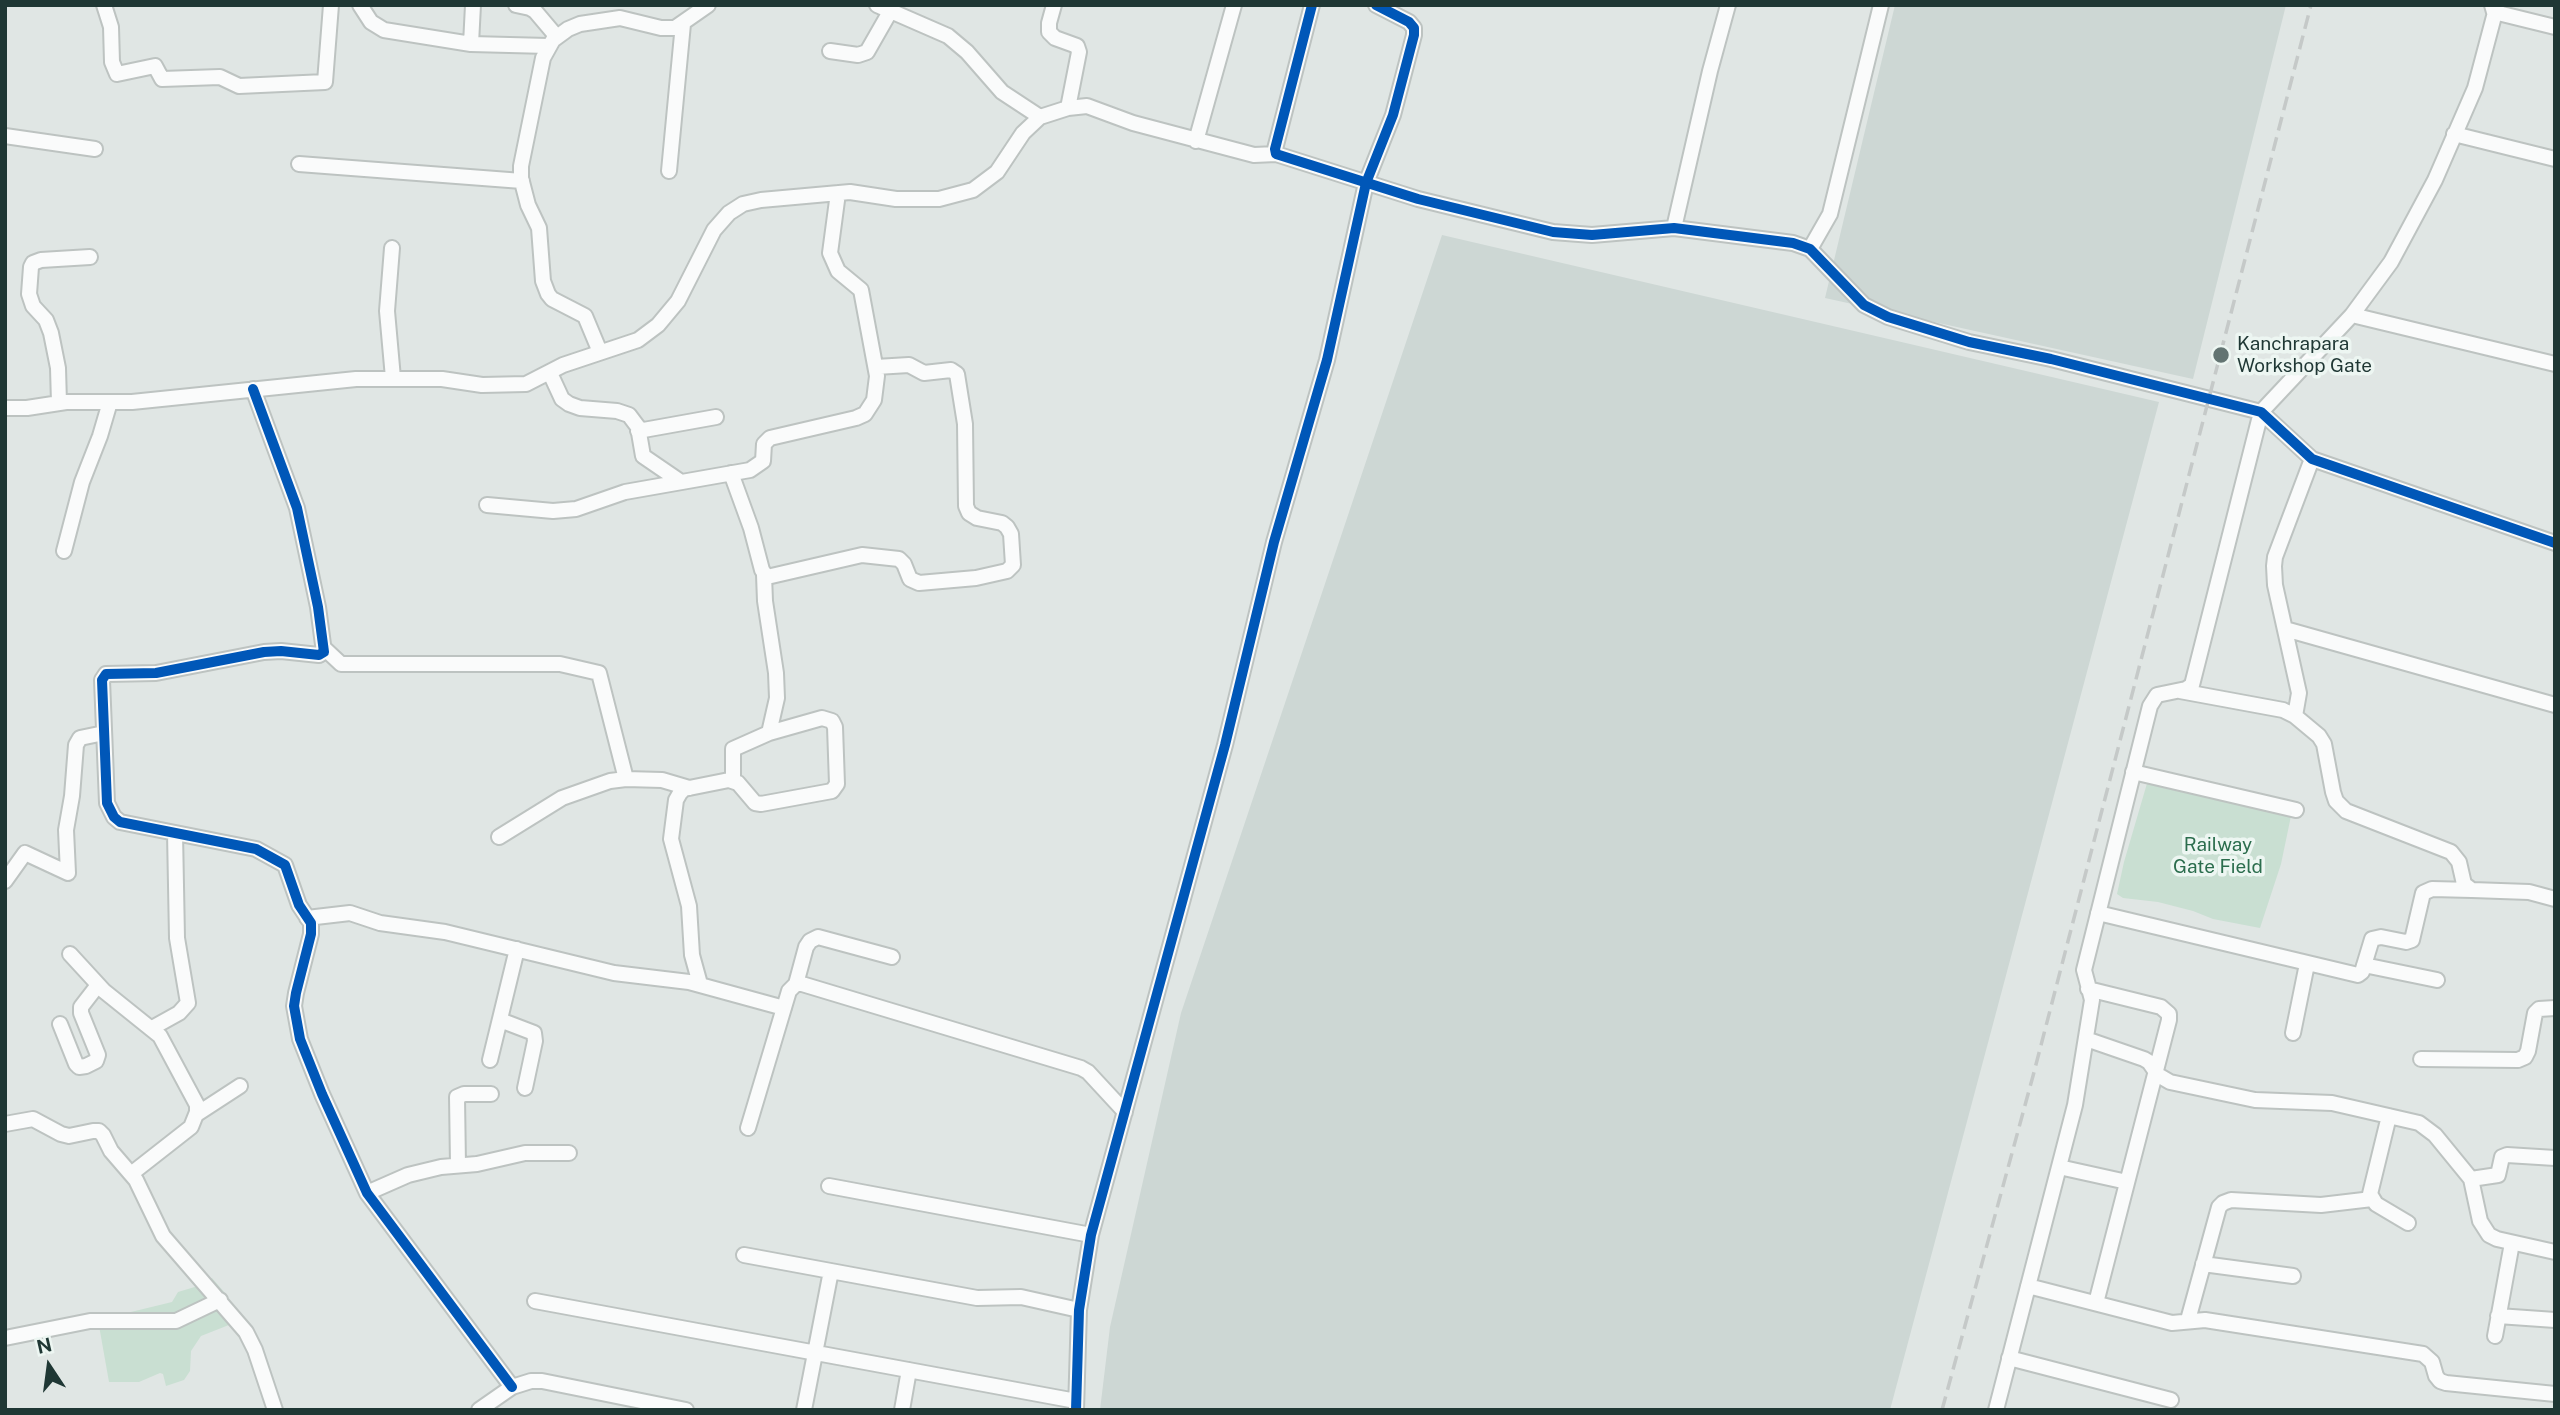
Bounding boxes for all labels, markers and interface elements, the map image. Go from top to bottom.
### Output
place label: Kanchrapara Workshop Gate [2237,333,2372,377]
marker: Kanchrapara Workshop Gate [2211,345,2231,365]
park label: Railway Gate Field [2173,834,2263,878]
north arrow [14,1331,84,1401]
text: N [35,1333,54,1358]

